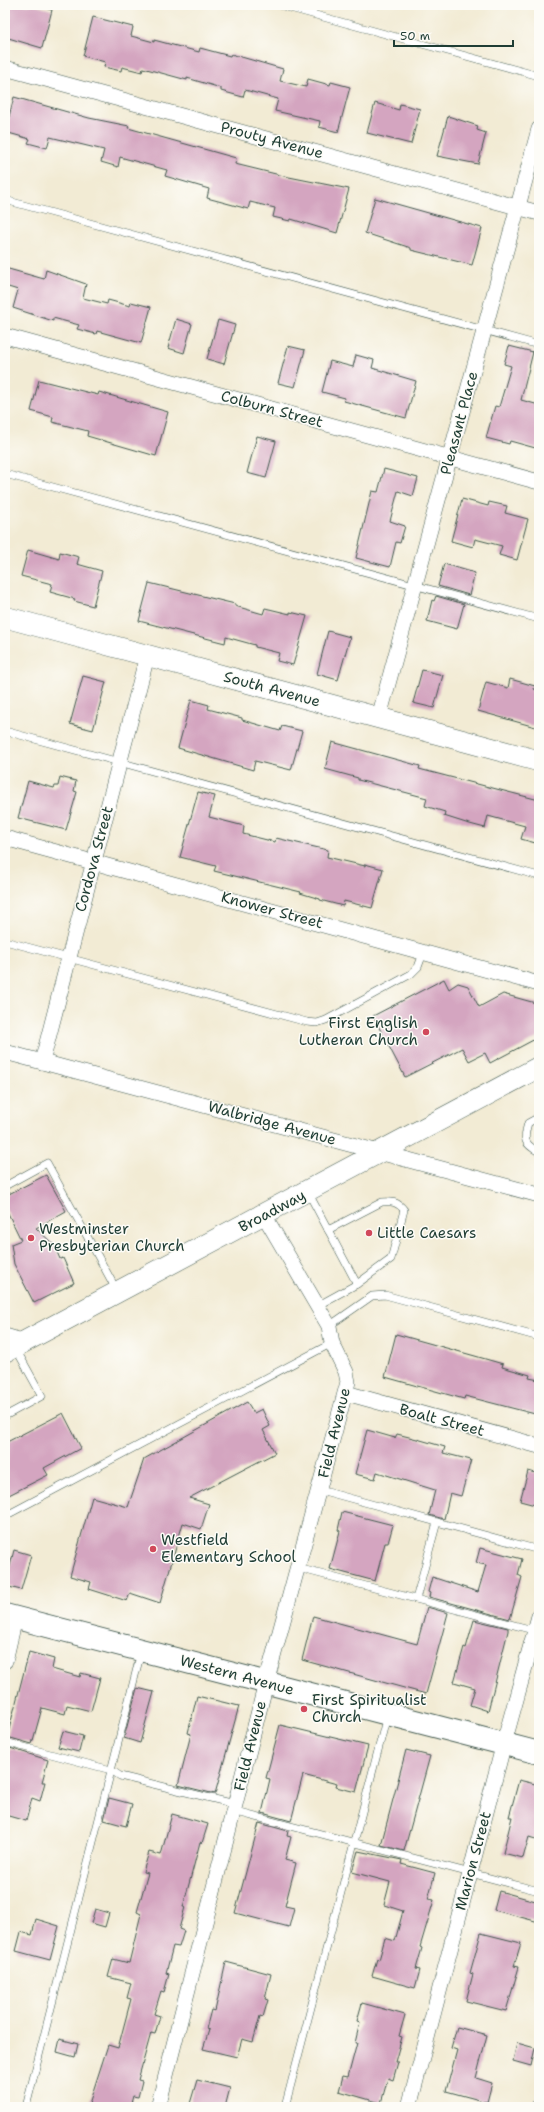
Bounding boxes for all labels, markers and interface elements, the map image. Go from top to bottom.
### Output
scale bar [394,22,513,48]
text: 50 m [400,28,430,44]
street label: Prouty Avenue [219,117,325,163]
street label: Pleasant Place [436,369,482,477]
street label: Colburn Street [219,386,325,432]
street label: South Avenue [221,666,323,712]
street label: Cordova Street [70,804,118,914]
street label: Knower Street [219,887,325,933]
place label: First English Lutheran Church [299,1013,418,1050]
marker: First English Lutheran Church [421,1027,431,1037]
street label: Walbridge Avenue [206,1096,338,1150]
street label: Broadway [235,1185,309,1237]
place label: Westminster Presbyterian Church [39,1219,185,1256]
place label: Little Caesars [377,1223,476,1243]
marker: Little Caesars [364,1228,374,1238]
marker: Westminster Presbyterian Church [26,1233,36,1243]
street label: Field Avenue [313,1386,355,1480]
street label: Boalt Street [397,1399,487,1441]
place label: Westfield Elementary School [161,1530,297,1567]
marker: Westfield Elementary School [148,1544,158,1554]
street label: Western Avenue [178,1650,296,1700]
place label: First Spiritualist Church [312,1690,427,1727]
street label: Field Avenue [229,1699,271,1793]
marker: First Spiritualist Church [299,1704,309,1714]
street label: Marion Street [450,1809,496,1913]

